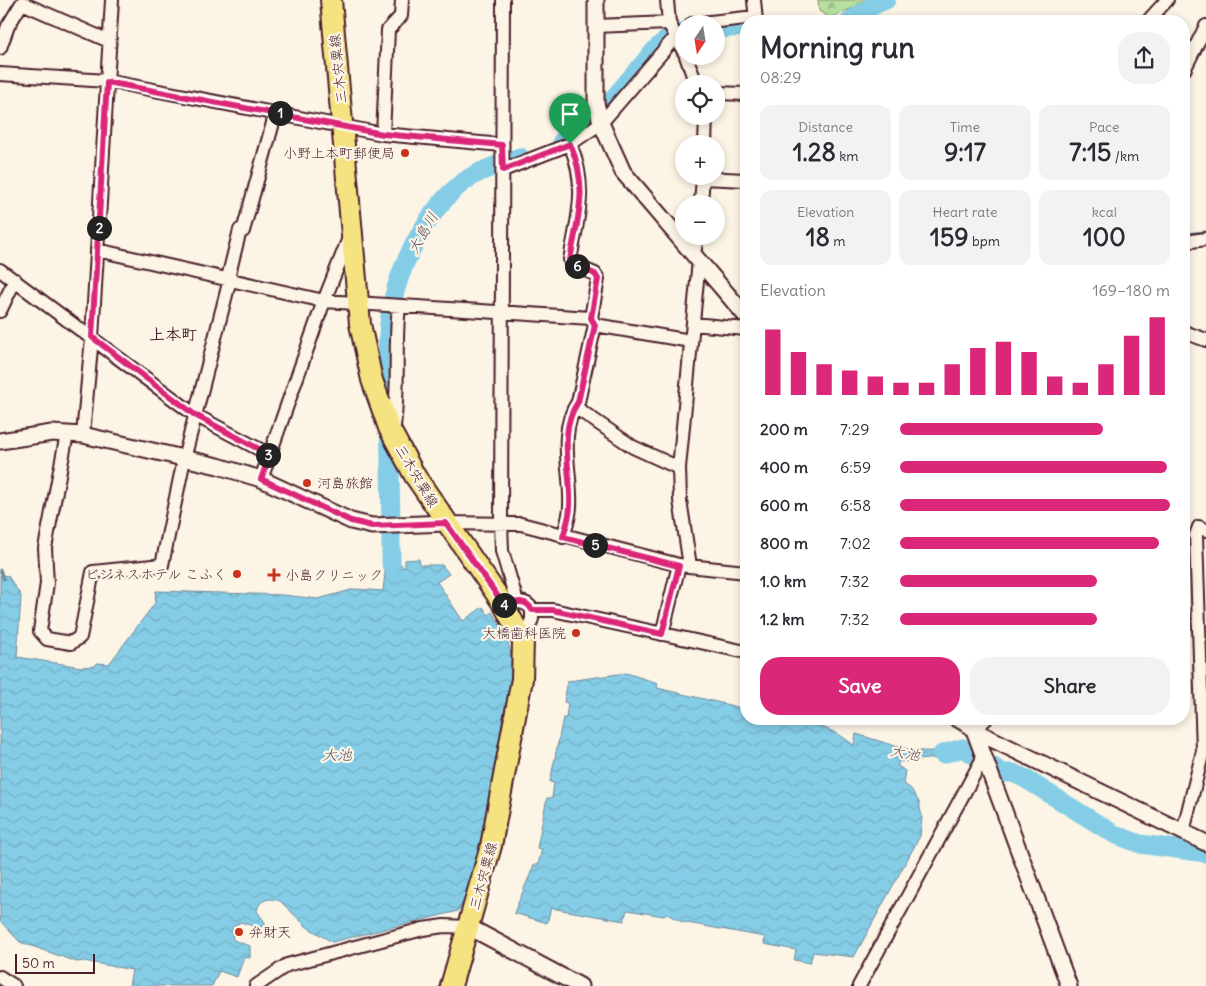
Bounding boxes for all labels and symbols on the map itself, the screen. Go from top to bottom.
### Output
north arrow [675,15,725,65]
street label: 三木宍粟線 [325,33,351,105]
pin [549,93,591,144]
pin: 1 [268,100,292,126]
place label: 小野上本町郵便局 [283,144,395,162]
marker: 小野上本町郵便局 [399,147,411,159]
water label: 大島川 [403,209,442,257]
pin: 2 [86,216,112,240]
pin: 6 [564,254,590,278]
district label: 上本町 [149,324,197,344]
street label: 三木宍粟線 [391,441,443,511]
pin: 3 [256,442,280,468]
place label: 河島旅館 [317,474,373,492]
marker: 河島旅館 [301,477,313,489]
pin: 5 [582,532,608,558]
place label: ビジネスホテル こふく [85,565,227,583]
place label: 小島クリニック [285,566,383,584]
marker: ビジネスホテル こふく [231,568,243,580]
marker: 小島クリニック [267,568,281,582]
pin: 4 [492,592,516,618]
place label: 大橋歯科医院 [482,624,566,642]
marker: 大橋歯科医院 [570,627,582,639]
water label: 大池 [889,741,922,765]
water label: 大池 [322,745,353,764]
street label: 三木宍粟線 [465,840,501,912]
place label: 弁財天 [249,923,291,941]
marker: 弁財天 [233,926,245,938]
scale bar [15,951,95,974]

